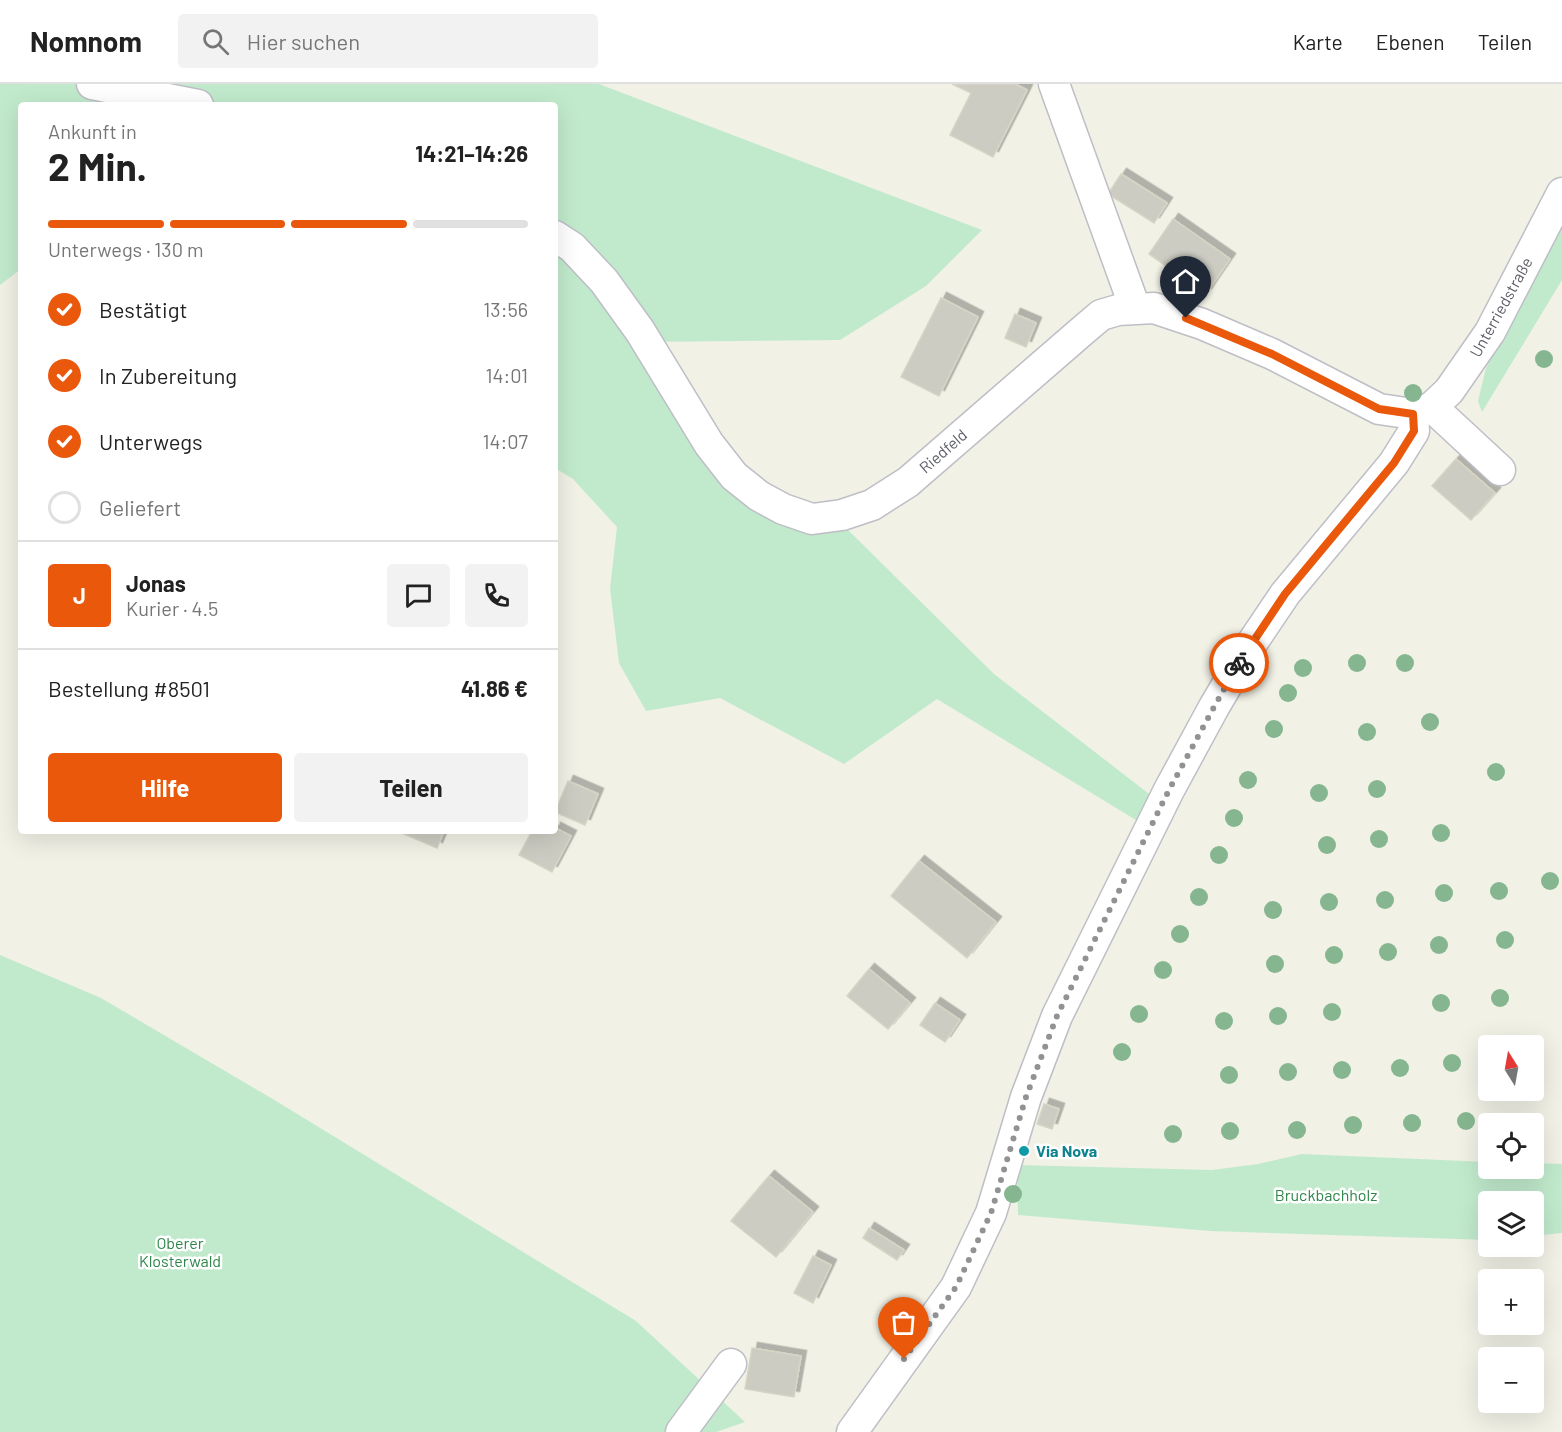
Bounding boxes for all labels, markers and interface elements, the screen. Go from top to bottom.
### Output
search box [178,14,598,68]
text: Nomnom [30,24,142,58]
icon: search [199,25,232,58]
text: Hier suchen [247,28,360,54]
text: Karte [1293,29,1343,54]
text: Ebenen [1376,29,1445,54]
text: Teilen [1478,29,1532,54]
text: Ankunft in [48,119,137,143]
text: 14:21–14:26 [415,140,528,166]
text: 2 Min. [48,142,147,189]
text: Unterwegs · 130 m [48,237,203,261]
street label: Unterriedstraße [1465,254,1536,360]
pin [1160,256,1211,318]
icon: home [1169,265,1202,298]
icon: check [48,293,81,326]
text: Bestätigt [99,296,188,322]
text: 13:56 [483,297,528,321]
icon: check [48,359,81,392]
text: In Zubereitung [99,362,237,388]
text: 14:01 [485,363,528,387]
icon: check [48,425,81,458]
street label: Riedfeld [915,425,970,477]
text: Unterwegs [99,428,203,454]
text: 14:07 [482,429,528,453]
text: Geliefert [99,494,181,520]
button: chat [387,564,450,627]
button: phone [465,564,528,627]
text: Jonas [126,570,186,596]
text: J [73,582,86,608]
text: Kurier · 4.5 [126,596,218,620]
courier [1209,633,1269,693]
icon: bike [1223,647,1256,680]
text: Bestellung #8501 [48,675,210,701]
text: 41.86 € [461,675,528,701]
button: Hilfe [48,753,282,822]
button: Teilen [294,753,528,822]
north arrow [1478,1035,1544,1101]
map controls [1478,1035,1544,1413]
button: locate [1478,1113,1544,1179]
place label: Via Nova [1036,1141,1097,1160]
marker: Via Nova [1017,1144,1031,1158]
park label: Bruckbachholz [1275,1185,1377,1204]
button: layers [1478,1191,1544,1257]
park label: Oberer Klosterwald [139,1233,221,1270]
button: + [1478,1269,1544,1335]
pin [878,1297,929,1359]
icon: bag [887,1306,920,1339]
button: − [1478,1347,1544,1413]

